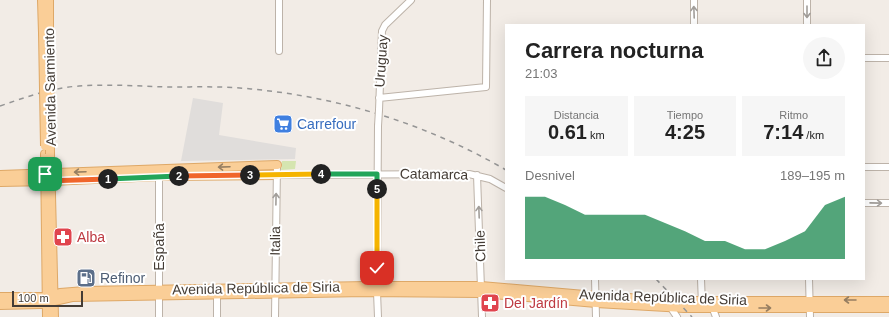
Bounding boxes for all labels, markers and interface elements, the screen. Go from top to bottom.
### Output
one-way arrow [690,6,698,19]
one-way arrow [803,6,811,19]
street label: Avenida Sarmiento [41,28,59,146]
street label: Uruguay [371,34,391,88]
button: share [803,37,845,79]
text: Carrera nocturna [525,38,704,63]
text: 21:03 [525,66,558,81]
text: Distancia [554,109,599,121]
text: Tiempo [667,109,703,121]
text: Ritmo [779,109,808,121]
supermarket icon: Carrefour [272,113,294,135]
place label: Carrefour [297,116,356,132]
text: 0.61 [548,121,587,143]
text: 4:25 [665,121,705,143]
text: 7:14 [763,121,803,143]
text: km [587,129,605,141]
text: /km [803,129,824,141]
pin [28,157,62,191]
icon: arrive [34,163,56,185]
one-way arrow [218,163,231,170]
pin: 4 [311,164,331,184]
pin: 3 [240,165,260,185]
street label: Catamarca [400,165,469,183]
pin: 2 [169,166,189,186]
one-way arrow [74,168,87,175]
text: 4 [318,168,324,180]
text: Desnivel [525,168,575,183]
text: 189–195 m [780,168,845,183]
pin: 1 [98,169,118,189]
text: 3 [247,169,253,181]
text: 2 [176,170,182,182]
text: 1 [105,173,111,185]
pin: 5 [367,179,387,199]
text: 5 [374,183,380,195]
one-way arrow [272,193,280,206]
one-way arrow [870,199,883,207]
one-way arrow [475,206,482,219]
street label: España [151,223,167,271]
pharmacy icon: Alba [52,226,74,248]
street label: Italia [267,226,283,256]
place label: Alba [77,229,105,245]
street label: Chile [471,230,489,262]
pin [360,251,394,285]
icon: check [366,257,388,279]
fuel station icon: Refinor [75,267,97,289]
place label: Refinor [100,270,145,286]
street label: Avenida República de Siria [172,279,340,297]
street label: Avenida República de Siria [579,286,747,308]
scale bar [12,289,83,308]
text: 100 m [18,292,49,304]
pharmacy icon: Del Jardín [479,292,501,314]
place label: Del Jardín [504,295,568,311]
one-way arrow [844,296,857,304]
one-way arrow [758,304,771,312]

